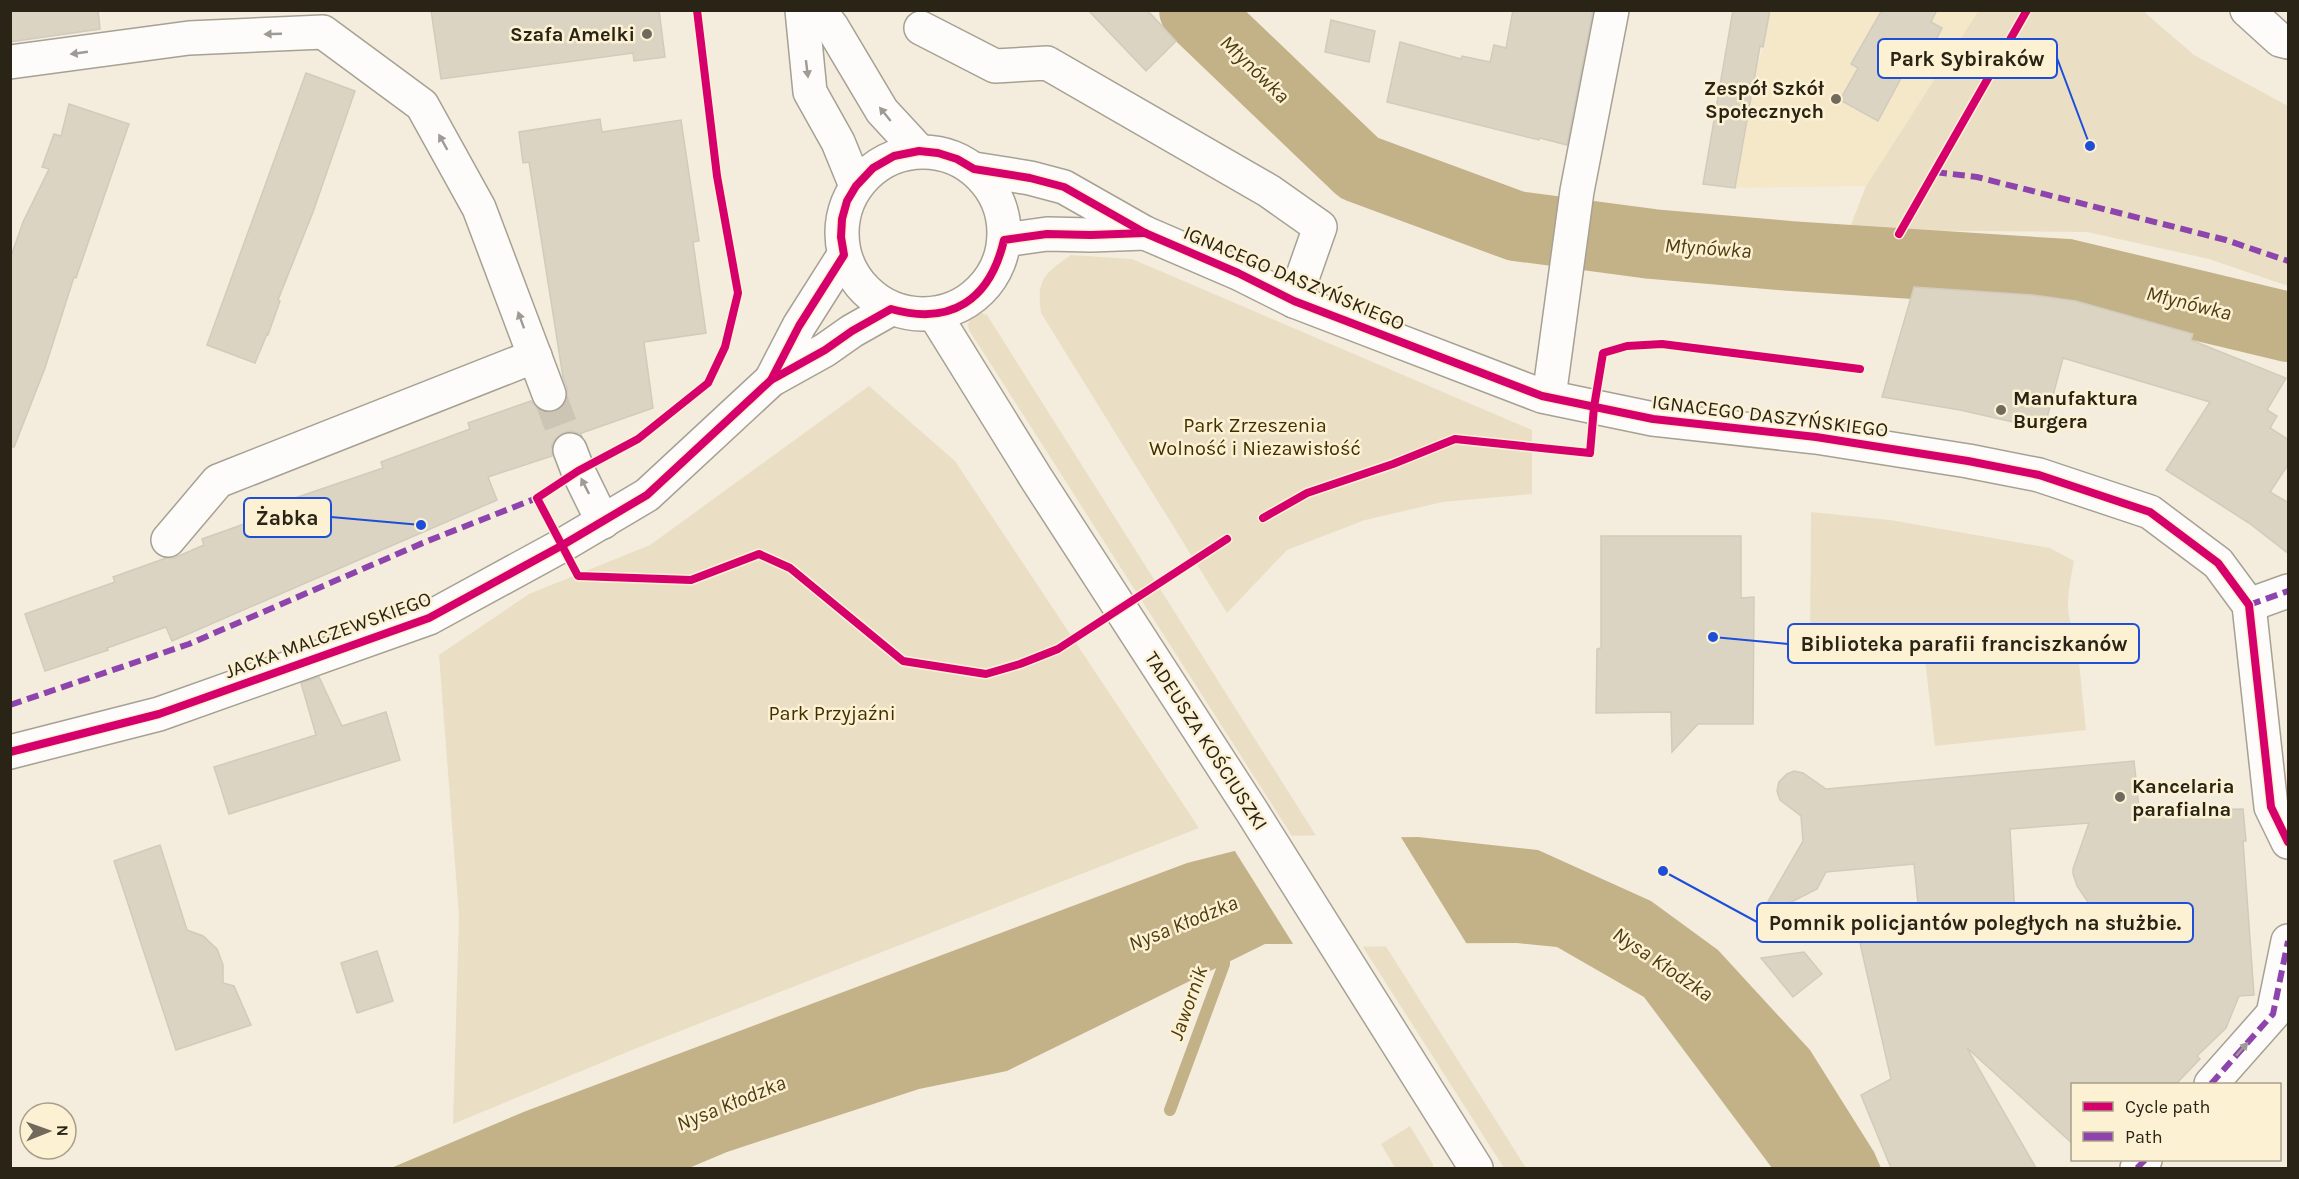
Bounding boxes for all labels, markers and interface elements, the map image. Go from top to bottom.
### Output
place label: Szafa Amelki [510,23,635,46]
marker: Szafa Amelki [640,27,654,41]
one-way arrow [263,29,282,38]
water label: Młynówka [1215,30,1295,108]
callout: Park Sybiraków [1878,39,2057,78]
text: Park Sybiraków [1890,47,2045,71]
one-way arrow [69,48,88,57]
one-way arrow [802,59,812,78]
place label: Zespół Szkół Społecznych [1704,77,1825,123]
marker: Zespół Szkół Społecznych [1829,92,1843,106]
one-way arrow [879,106,892,122]
one-way arrow [437,134,448,150]
street label: IGNACEGO DASZYŃSKIEGO [1180,220,1408,335]
water label: Młynówka [1664,233,1752,263]
water label: Młynówka [2144,281,2234,325]
one-way arrow [516,311,525,329]
place label: Manufaktura Burgera [2013,387,2138,433]
street label: IGNACEGO DASZYŃSKIEGO [1651,389,1890,442]
marker: Manufaktura Burgera [1994,403,2008,417]
park label: Park Zrzeszenia Wolność i Niezawisłość [1149,414,1361,460]
one-way arrow [580,478,590,495]
callout: Żabka [244,498,331,537]
text: Żabka [255,505,319,530]
street label: JACKA MALCZEWSKIEGO [222,587,434,683]
callout: Biblioteka parafii franciszkanów [1788,624,2139,663]
text: Biblioteka parafii franciszkanów [1801,632,2127,656]
street label: TADEUSZA KOŚCIUSZKI [1140,647,1273,835]
park label: Park Przyjaźni [768,702,896,725]
place label: Kancelaria parafialna [2132,775,2234,821]
marker: Kancelaria parafialna [2113,790,2127,804]
water label: Nysa Kłodzka [1125,890,1241,956]
callout: Pomnik policjantów poległych na służbie. [1757,903,2193,942]
text: Pomnik policjantów poległych na służbie. [1769,911,2181,935]
water label: Nysa Kłodzka [1608,922,1718,1006]
water label: Jawornik [1164,962,1213,1043]
one-way arrow [2235,1042,2248,1057]
water label: Nysa Kłodzka [673,1070,789,1136]
legend [2071,1083,2281,1161]
text: Cycle path [2125,1096,2210,1118]
north arrow [18,1101,78,1161]
text: N [53,1125,72,1137]
text: Path [2125,1126,2163,1148]

